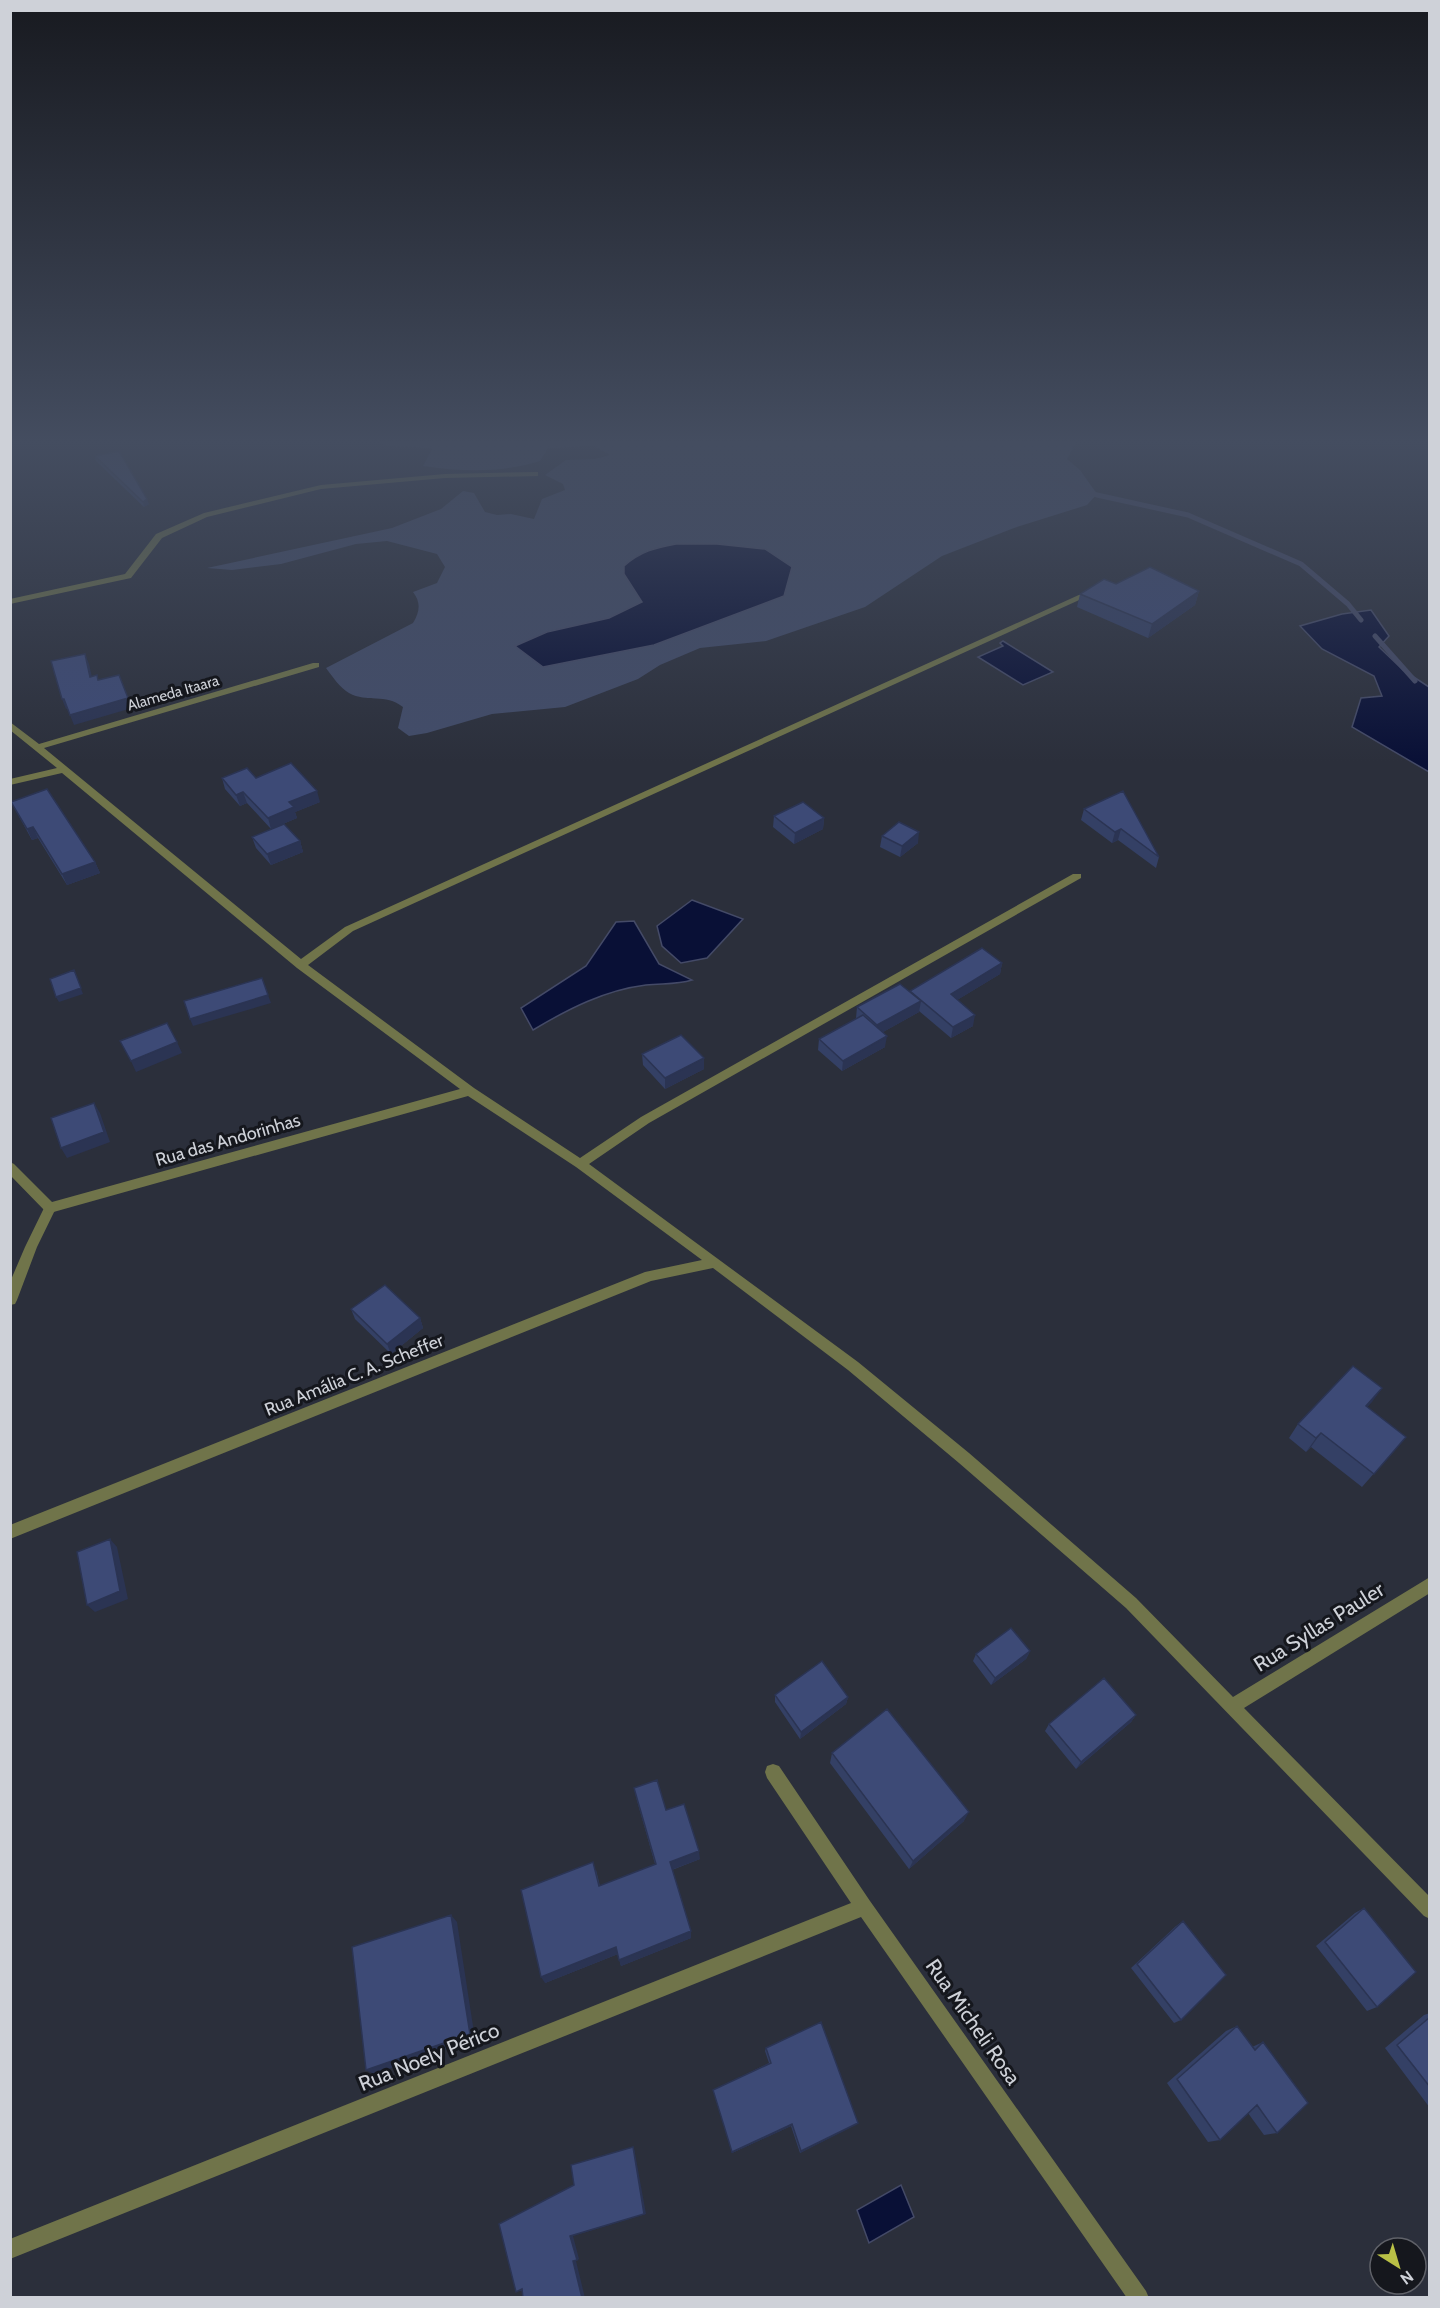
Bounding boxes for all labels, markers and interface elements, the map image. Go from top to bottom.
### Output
street label: Alameda Itaara [125,671,222,715]
street label: Rua das Andorinhas [153,1109,303,1171]
street label: Rua Amália C. A. Scheffer [261,1329,447,1421]
street label: Rua Syllas Pauler [1249,1576,1389,1677]
street label: Rua Micheli Rosa [921,1954,1026,2089]
street label: Rua Noely Périco [355,2017,503,2096]
north arrow [1368,2236,1428,2296]
text: N [1396,2267,1417,2289]

